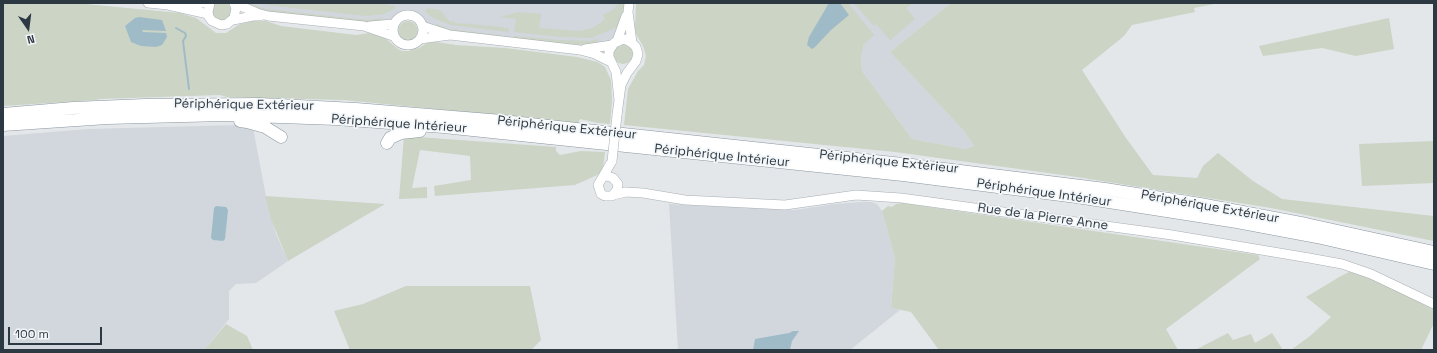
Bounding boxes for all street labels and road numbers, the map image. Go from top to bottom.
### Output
street label: Périphérique Extérieur [174,96,314,114]
street label: Périphérique Intérieur [331,111,467,137]
street label: Périphérique Extérieur [497,113,637,143]
street label: Périphérique Intérieur [654,141,790,171]
street label: Périphérique Extérieur [819,147,959,177]
street label: Périphérique Intérieur [976,176,1112,210]
street label: Périphérique Extérieur [1140,187,1280,227]
street label: Rue de la Pierre Anne [977,200,1109,234]

